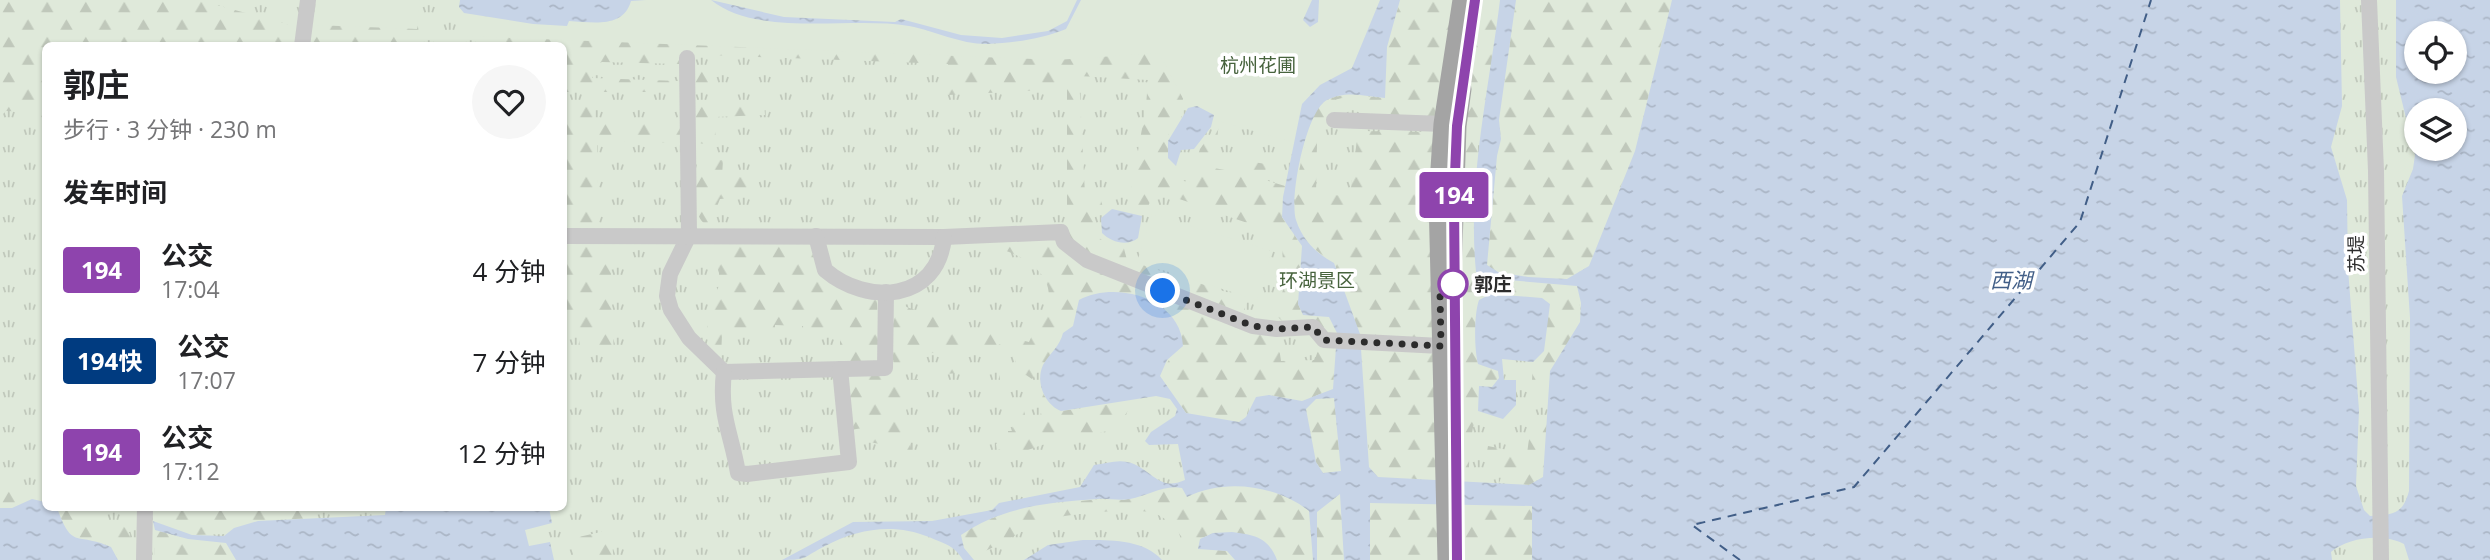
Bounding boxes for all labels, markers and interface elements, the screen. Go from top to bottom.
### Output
map controls [2404,21,2467,161]
button: locate [2404,21,2467,84]
park label: 杭州花圃 [1220,52,1296,78]
text: 郭庄 [63,62,129,107]
button: heart [472,65,546,139]
button: layers [2404,98,2467,161]
text: 步行 · 3 分钟 · 230 m [63,113,277,145]
line badge: 194 [1414,172,1494,218]
text: 发车时间 [63,174,167,210]
text: 194 [1433,178,1475,211]
street label: 苏堤 [2343,235,2369,273]
text: 公交 [161,237,213,273]
text: 194 [81,253,122,286]
text: 4 分钟 [472,253,546,289]
water label: 西湖 [1990,266,2035,294]
park label: 环湖景区 [1279,267,1355,293]
marker: 郭庄 [1438,269,1468,299]
place label: 郭庄 [1474,271,1512,297]
text: 17:04 [161,273,220,305]
your location [1145,273,1180,308]
text: 公交 [177,328,229,364]
text: 194快 [77,344,142,377]
text: 7 分钟 [472,344,546,380]
text: 17:07 [177,364,236,396]
text: 公交 [161,419,213,455]
text: 194 [81,435,122,468]
text: 12 分钟 [458,435,546,471]
text: 17:12 [161,455,220,487]

